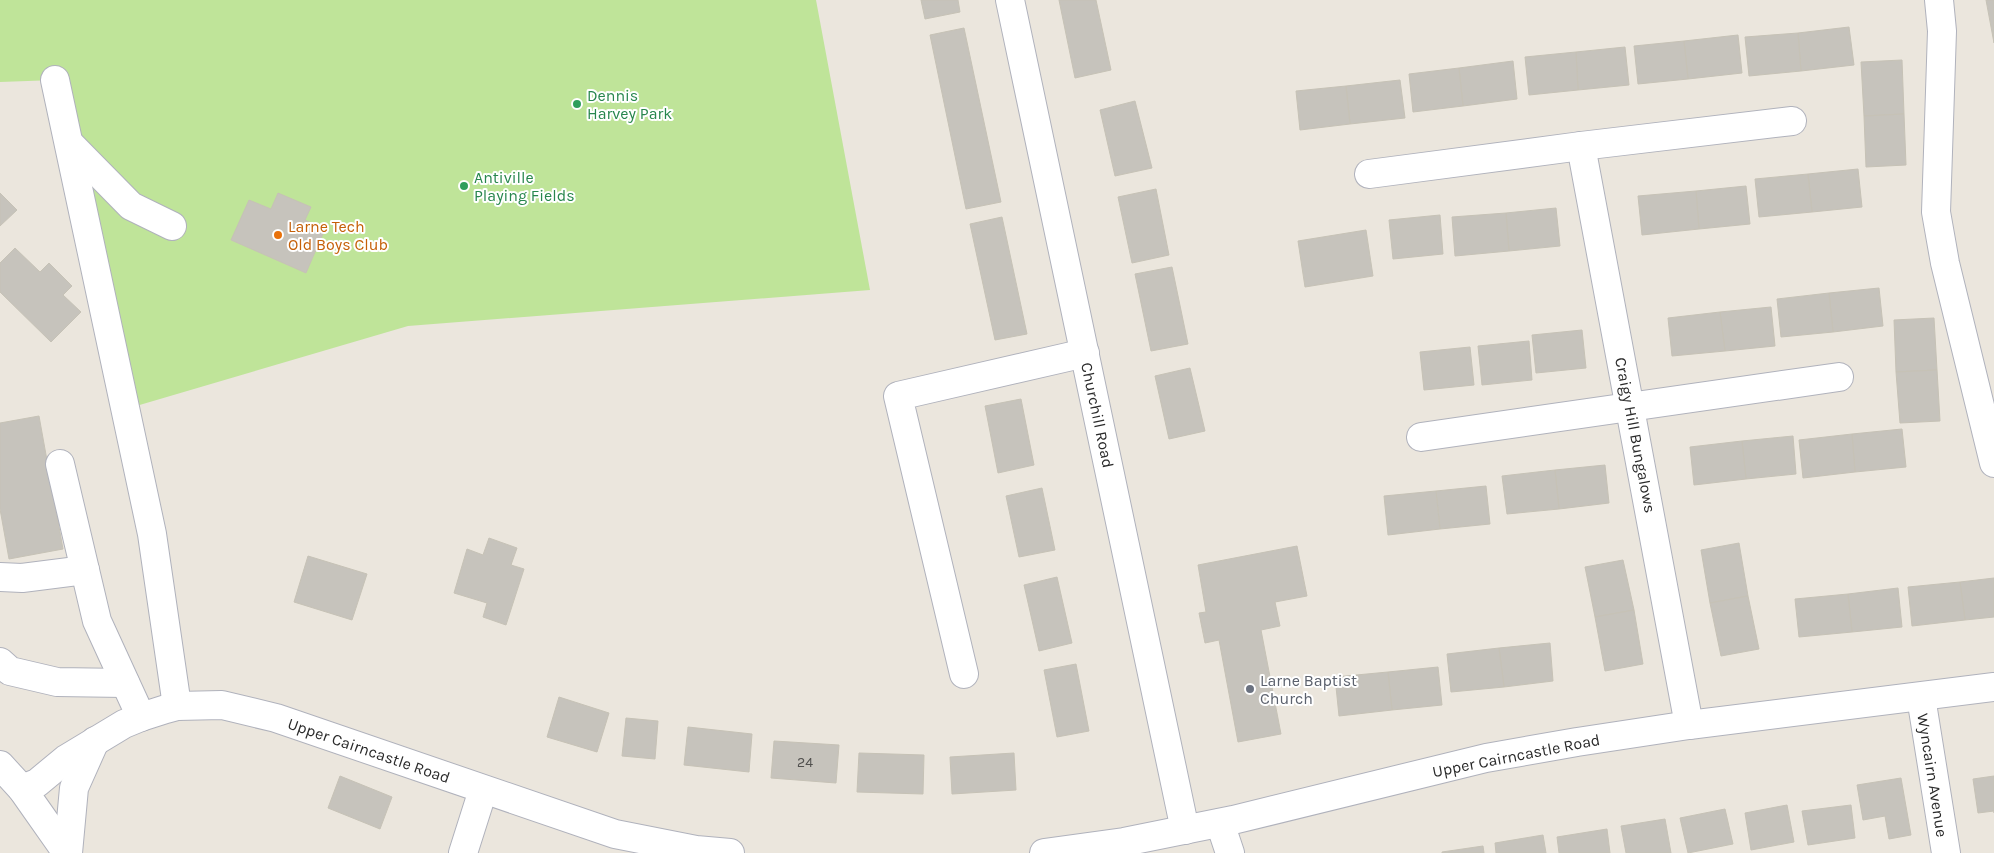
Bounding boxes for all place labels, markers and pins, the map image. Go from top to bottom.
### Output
place label: Dennis Harvey Park [587,86,672,123]
marker: Dennis Harvey Park [571,98,583,110]
place label: Antiville Playing Fields [474,168,575,205]
marker: Antiville Playing Fields [458,180,470,192]
place label: Larne Tech Old Boys Club [288,217,388,254]
marker: Larne Tech Old Boys Club [272,229,284,241]
place label: Larne Baptist Church [1260,671,1357,708]
marker: Larne Baptist Church [1244,683,1256,695]

